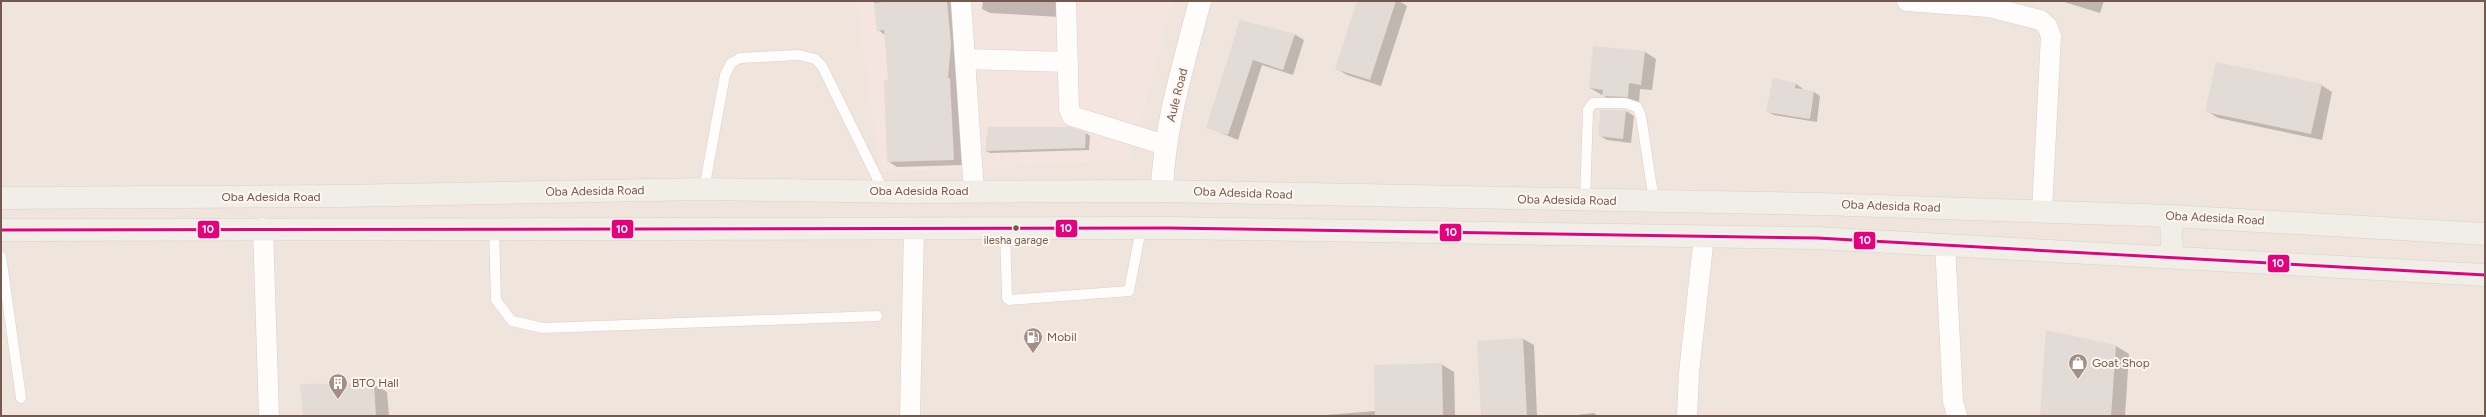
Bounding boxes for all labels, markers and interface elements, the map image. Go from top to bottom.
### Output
street label: Aule Road [1164,67,1190,123]
street label: Oba Adesida Road [545,183,645,199]
street label: Oba Adesida Road [869,184,969,198]
street label: Oba Adesida Road [1193,184,1293,202]
street label: Oba Adesida Road [221,190,321,204]
street label: Oba Adesida Road [1517,192,1617,208]
street label: Oba Adesida Road [1841,197,1941,215]
street label: Oba Adesida Road [2165,208,2265,228]
line badge: 10 [611,219,634,239]
line badge: 10 [1055,219,1078,238]
line badge: 10 [197,220,220,239]
text: 10 [1060,222,1072,235]
text: 10 [202,223,214,236]
text: 10 [616,223,628,236]
marker: ilesha garage [1011,223,1021,233]
line badge: 10 [1439,223,1462,242]
text: 10 [1445,226,1457,239]
line badge: 10 [1853,231,1876,250]
place label: ilesha garage [984,234,1048,247]
text: 10 [1859,234,1871,247]
line badge: 10 [2267,254,2290,273]
text: 10 [2272,257,2284,270]
fuel station icon: Mobil [1022,326,1044,354]
place label: Mobil [1047,330,1077,344]
shop icon: Goat Shop [2067,352,2089,380]
place label: Goat Shop [2092,356,2150,370]
building icon: BTO Hall [327,372,349,400]
place label: BTO Hall [352,376,399,390]

